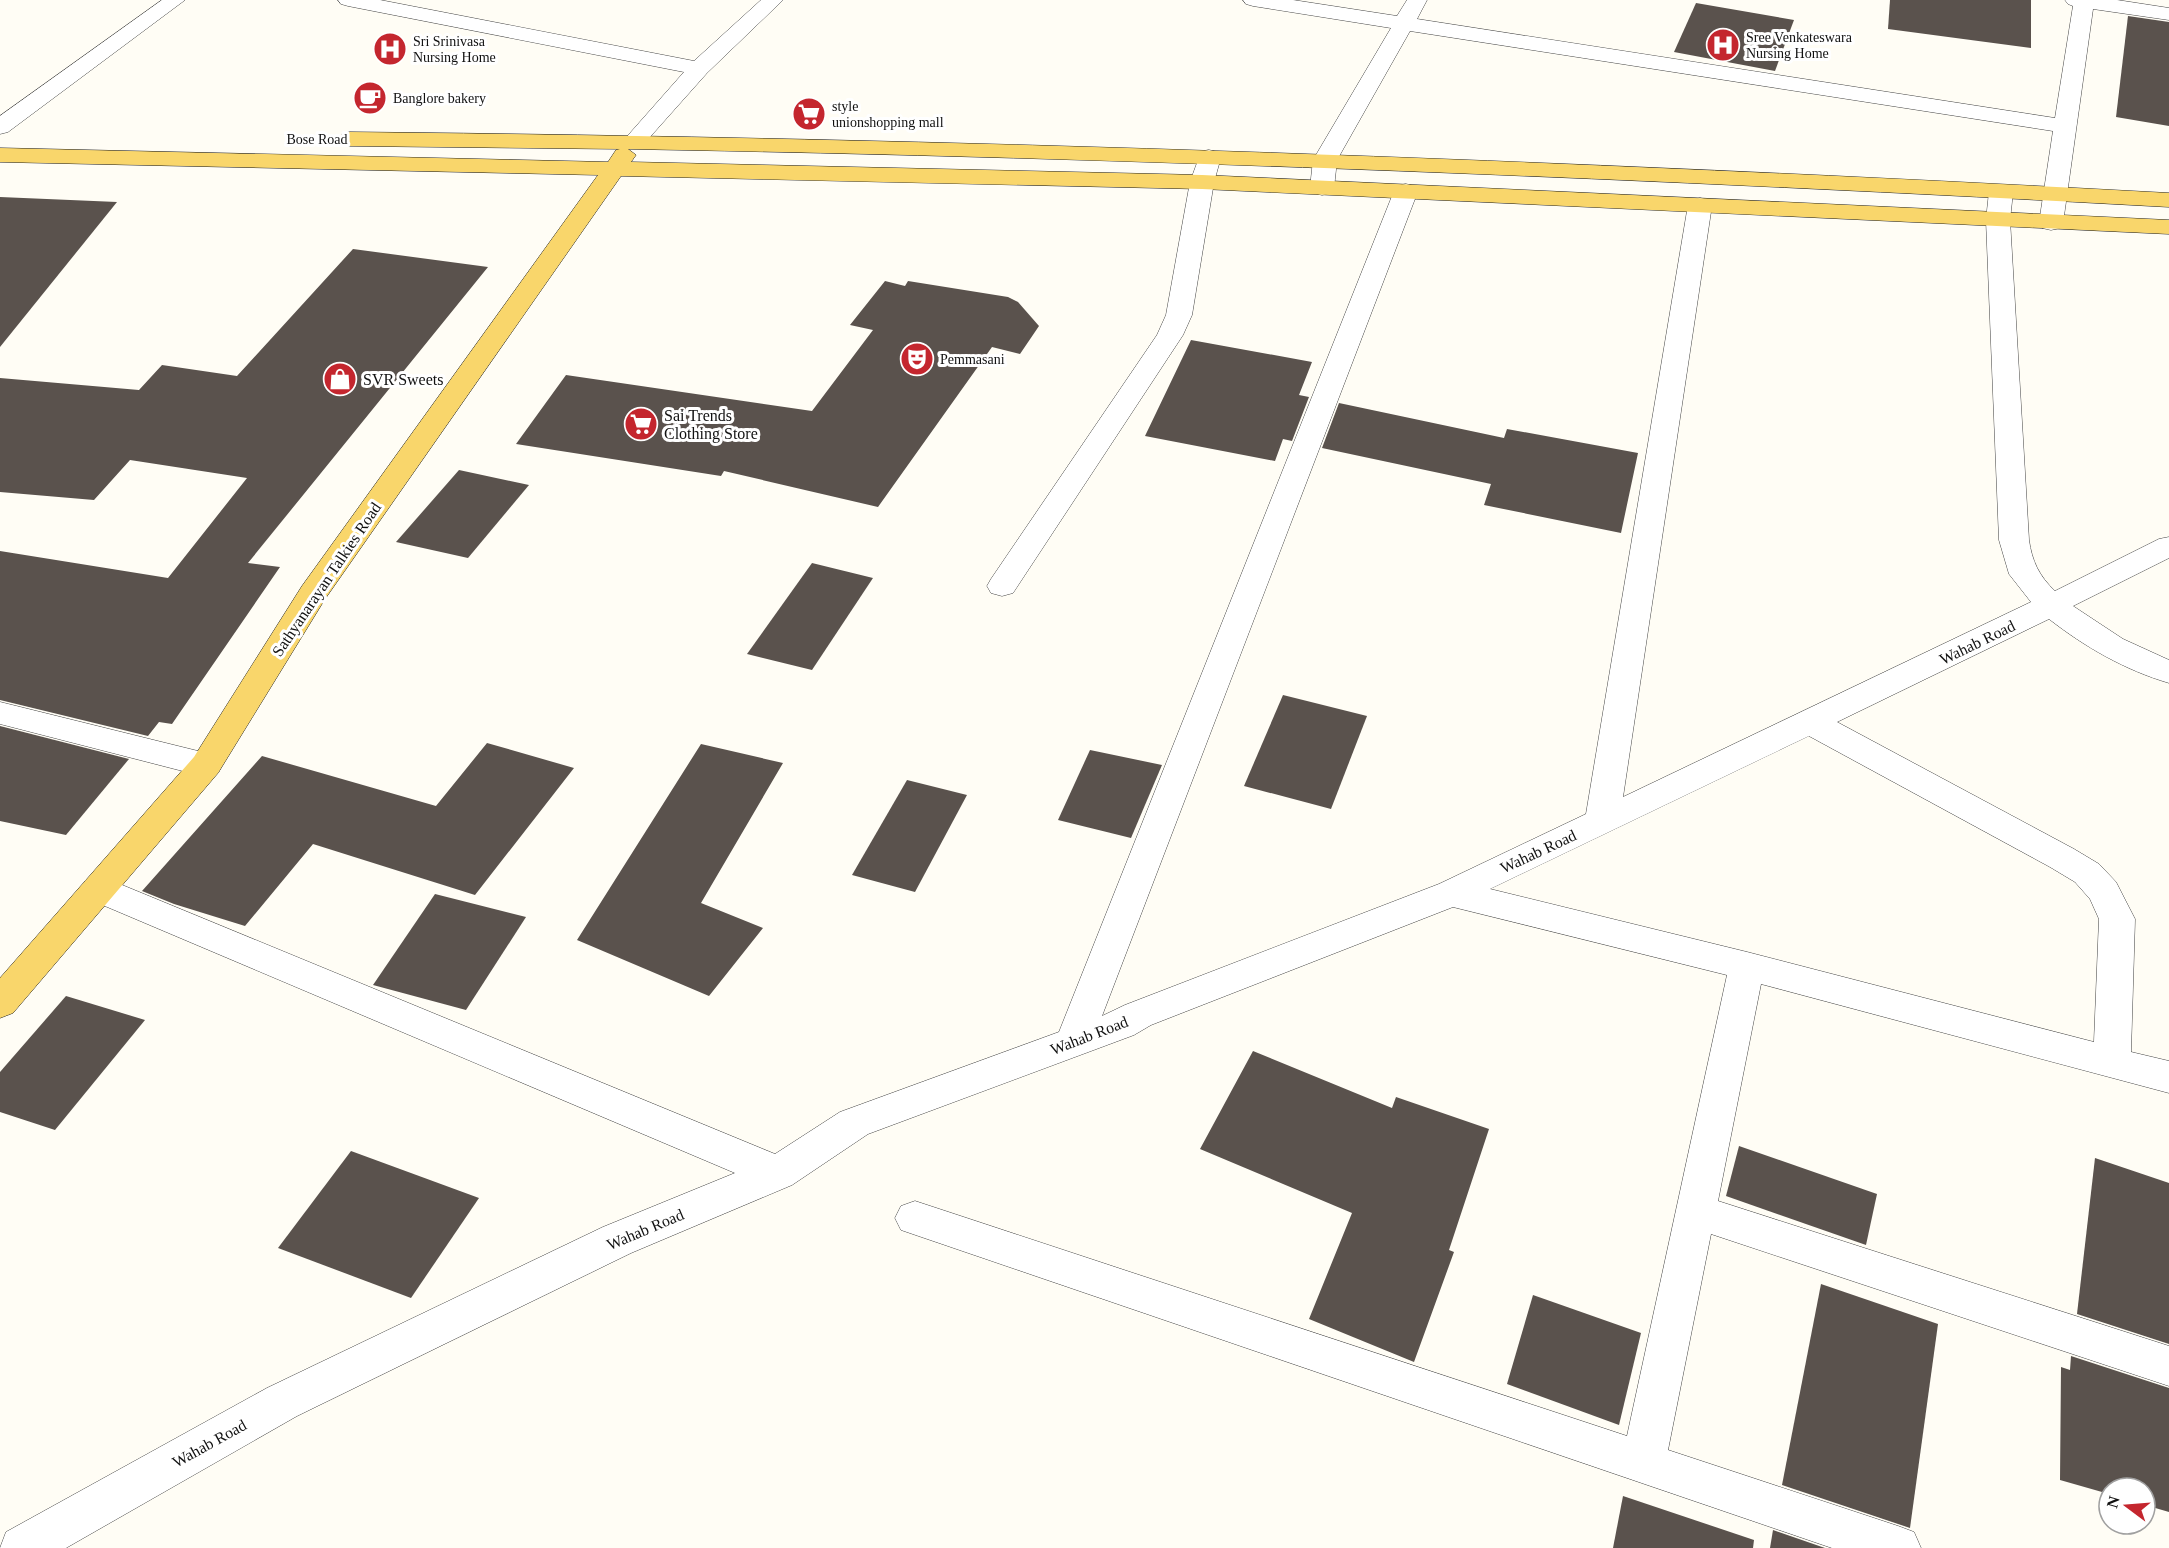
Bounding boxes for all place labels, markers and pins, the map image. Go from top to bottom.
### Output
hospital icon: Sree Venkateswara Nursing Home [1705,27,1741,63]
place label: Sree Venkateswara Nursing Home [1746,30,1853,61]
hospital icon: Sri Srinivasa Nursing Home [372,31,408,67]
place label: Sri Srinivasa Nursing Home [413,34,496,65]
cafe icon: Banglore bakery [352,80,388,116]
place label: Banglore bakery [393,91,486,106]
supermarket icon: style unionshopping mall [791,96,827,132]
place label: style unionshopping mall [832,99,944,130]
theatre icon: Pemmasani [899,341,935,377]
place label: Pemmasani [940,352,1005,367]
shop icon: SVR Sweets [322,361,358,397]
place label: SVR Sweets [363,371,443,388]
supermarket icon: Sai Trends Clothing Store [623,406,659,442]
place label: Sai Trends Clothing Store [664,407,758,443]

